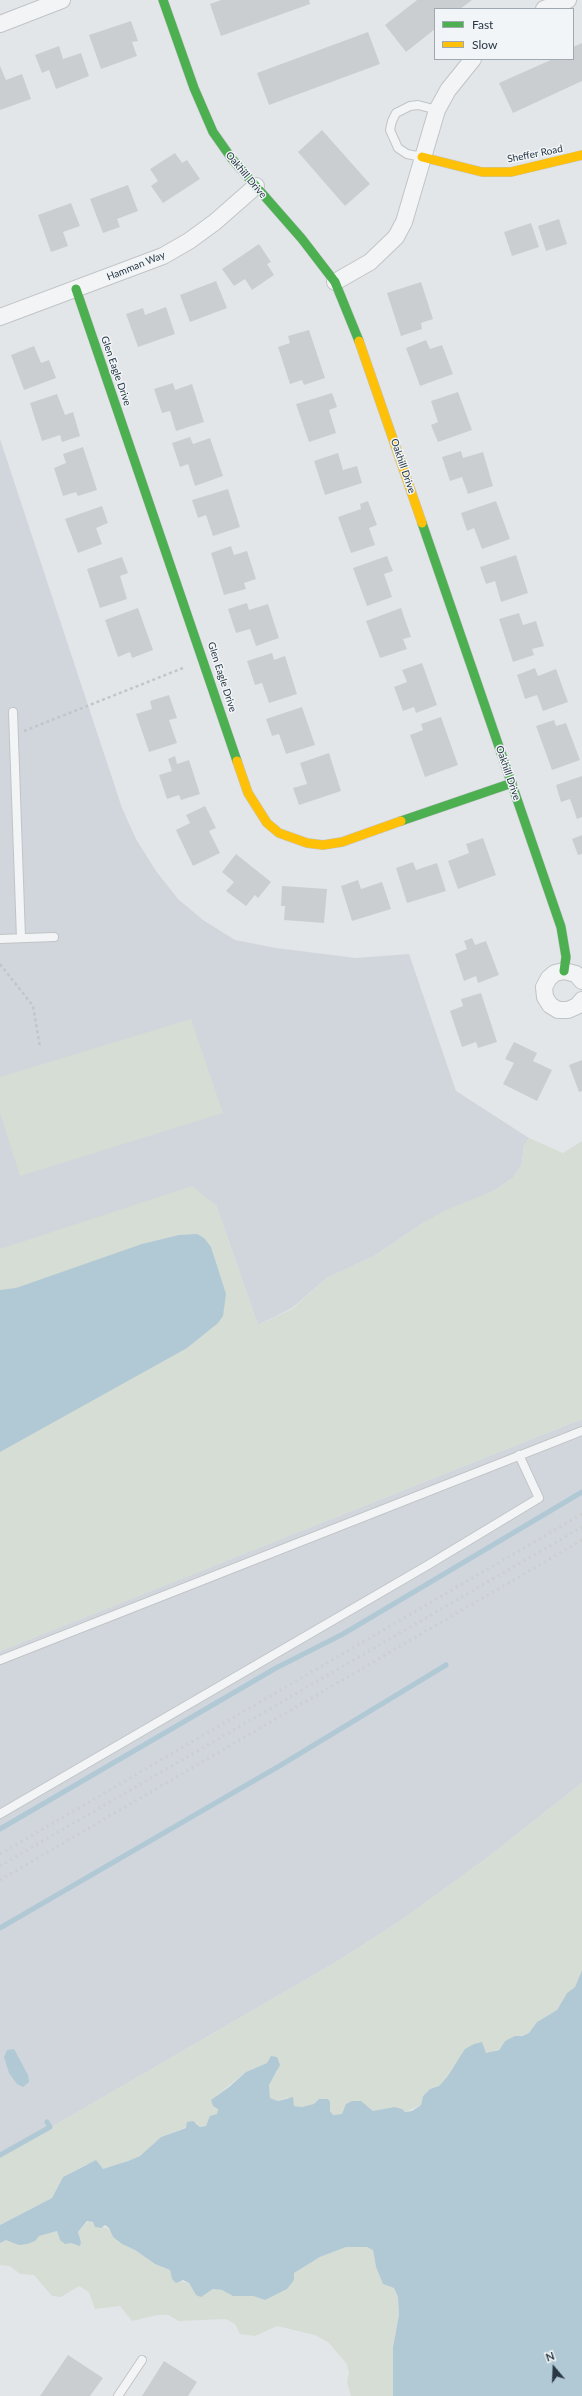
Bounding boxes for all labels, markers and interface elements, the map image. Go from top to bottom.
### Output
legend [434,8,574,60]
text: Fast [472,17,493,32]
text: Slow [472,37,497,52]
street label: Sheffer Road [506,143,564,165]
street label: Oakhill Drive [223,149,269,201]
street label: Hamman Way [105,249,167,283]
street label: Glen Eagle Drive [98,335,134,407]
street label: Oakhill Drive [388,437,418,495]
street label: Glen Eagle Drive [205,640,239,714]
street label: Oakhill Drive [493,744,523,802]
north arrow [534,2348,574,2388]
text: N [544,2349,556,2364]

